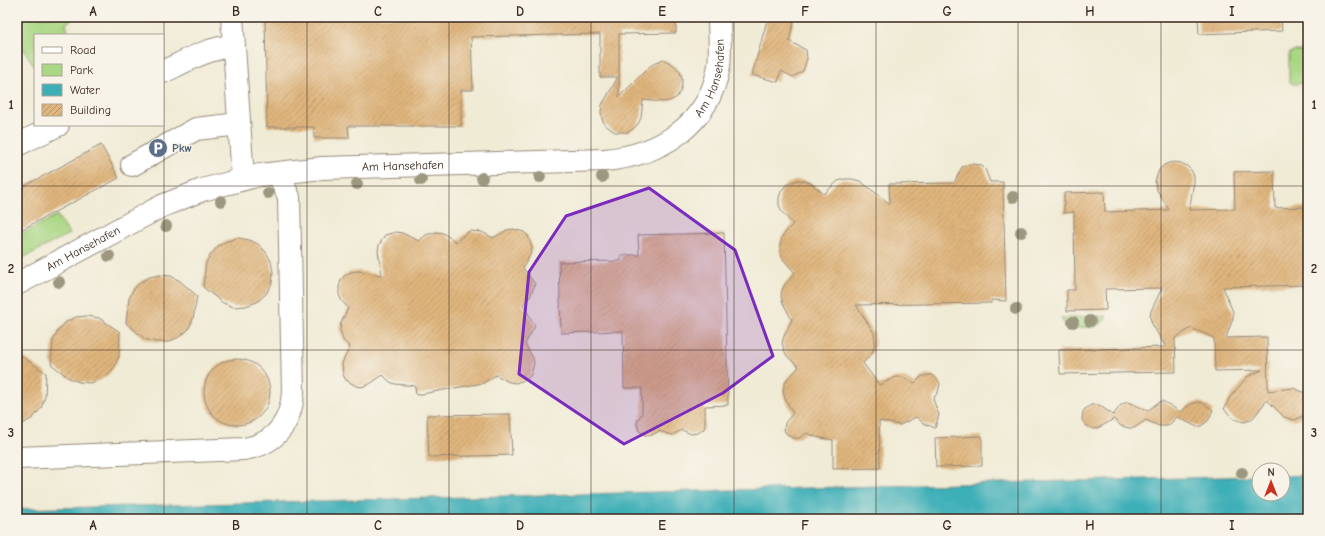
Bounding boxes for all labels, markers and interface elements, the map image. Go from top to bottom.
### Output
text: A [89,4,97,19]
text: B [232,4,240,19]
text: C [374,4,382,19]
text: D [516,4,524,19]
text: E [658,4,666,19]
text: F [801,4,809,19]
text: G [942,4,952,19]
text: H [1085,4,1095,19]
text: I [1229,4,1235,19]
legend [34,34,164,126]
street label: Am Hansehafen [692,39,727,120]
text: Road [70,43,96,57]
text: Park [70,63,93,77]
text: Water [70,83,100,97]
text: 1 [8,97,14,112]
text: 1 [1311,97,1317,112]
text: Building [70,103,111,117]
parking icon: Pkw [147,137,169,159]
place label: Pkw [172,141,192,155]
street label: Am Hansehafen [362,158,444,174]
street label: Am Hansehafen [44,223,122,274]
text: 2 [8,261,14,276]
text: 2 [1311,261,1317,276]
text: 3 [8,425,14,440]
text: 3 [1311,425,1317,440]
north arrow [1251,462,1291,502]
text: N [1267,466,1275,479]
text: A [89,518,97,533]
text: B [232,518,240,533]
text: C [374,518,382,533]
text: D [516,518,524,533]
text: E [658,518,666,533]
text: F [801,518,809,533]
text: G [942,518,952,533]
text: H [1085,518,1095,533]
text: I [1229,518,1235,533]

